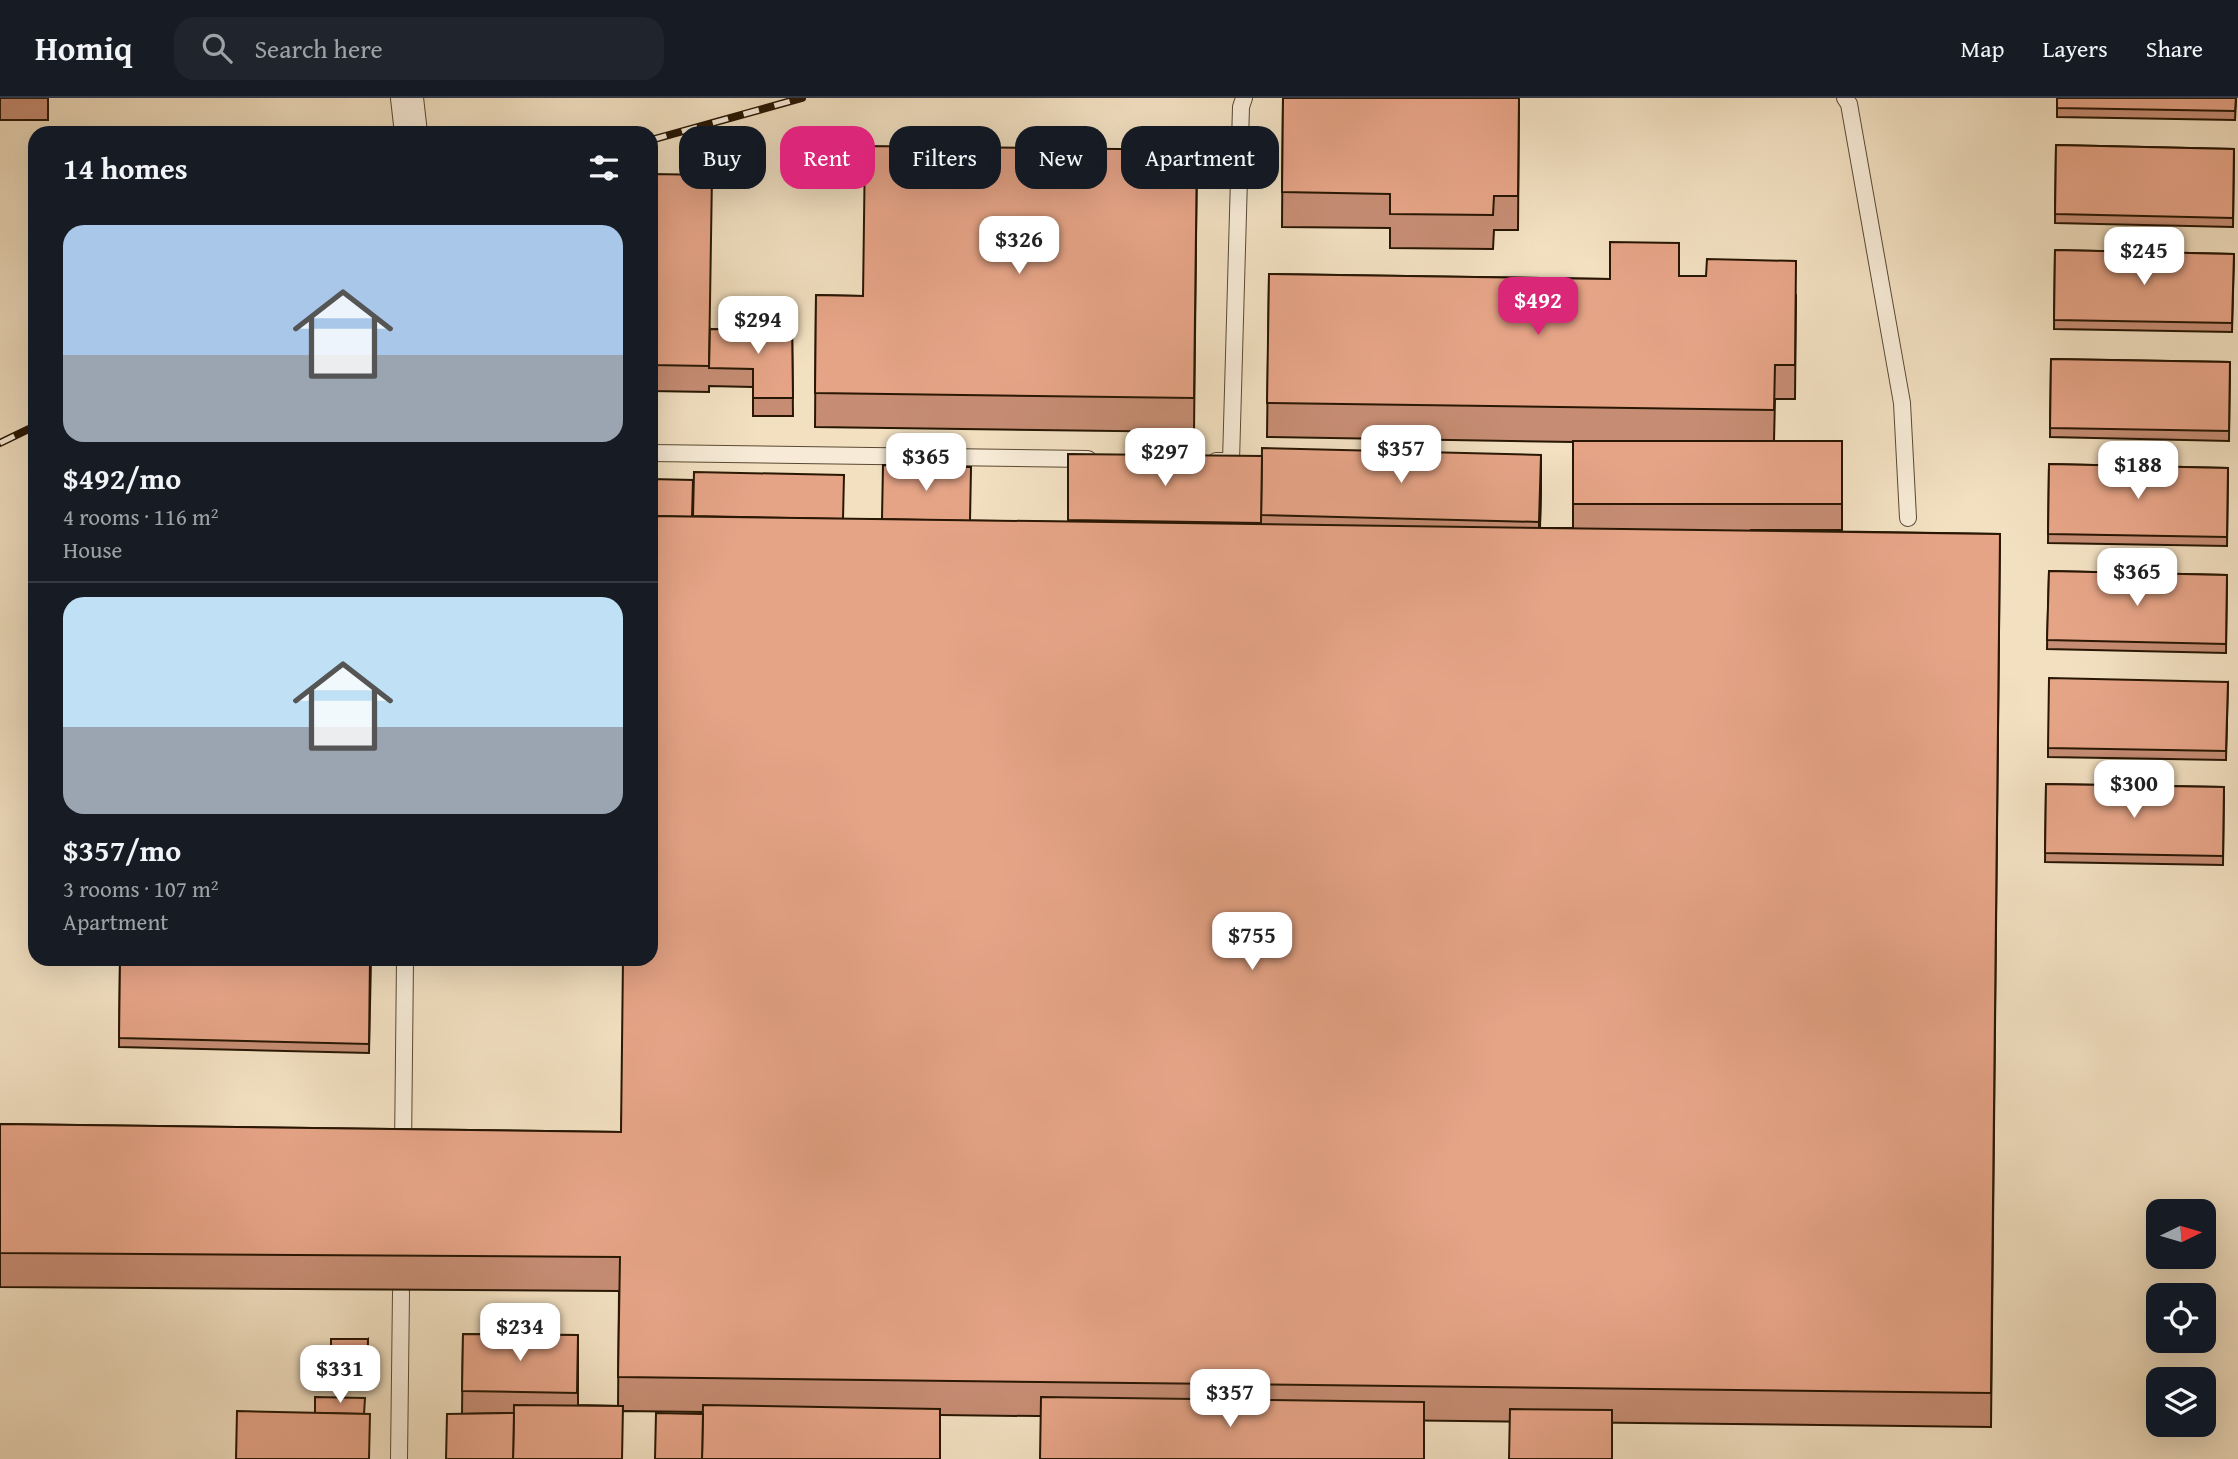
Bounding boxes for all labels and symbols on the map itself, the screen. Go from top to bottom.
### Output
pin: $326 [978,216,1060,276]
pin: $245 [2103,228,2185,287]
pin: $492 [1497,278,1579,337]
pin: $294 [717,296,799,356]
pin: $357 [1360,426,1442,485]
pin: $297 [1124,428,1206,488]
pin: $365 [885,434,967,493]
pin: $188 [2097,442,2179,501]
pin: $365 [2096,548,2178,608]
pin: $300 [2093,760,2175,820]
pin: $755 [1211,912,1293,972]
north arrow [2146,1199,2216,1269]
pin: $234 [479,1304,561,1363]
pin: $331 [299,1346,381,1405]
pin: $357 [1189,1370,1271,1429]

